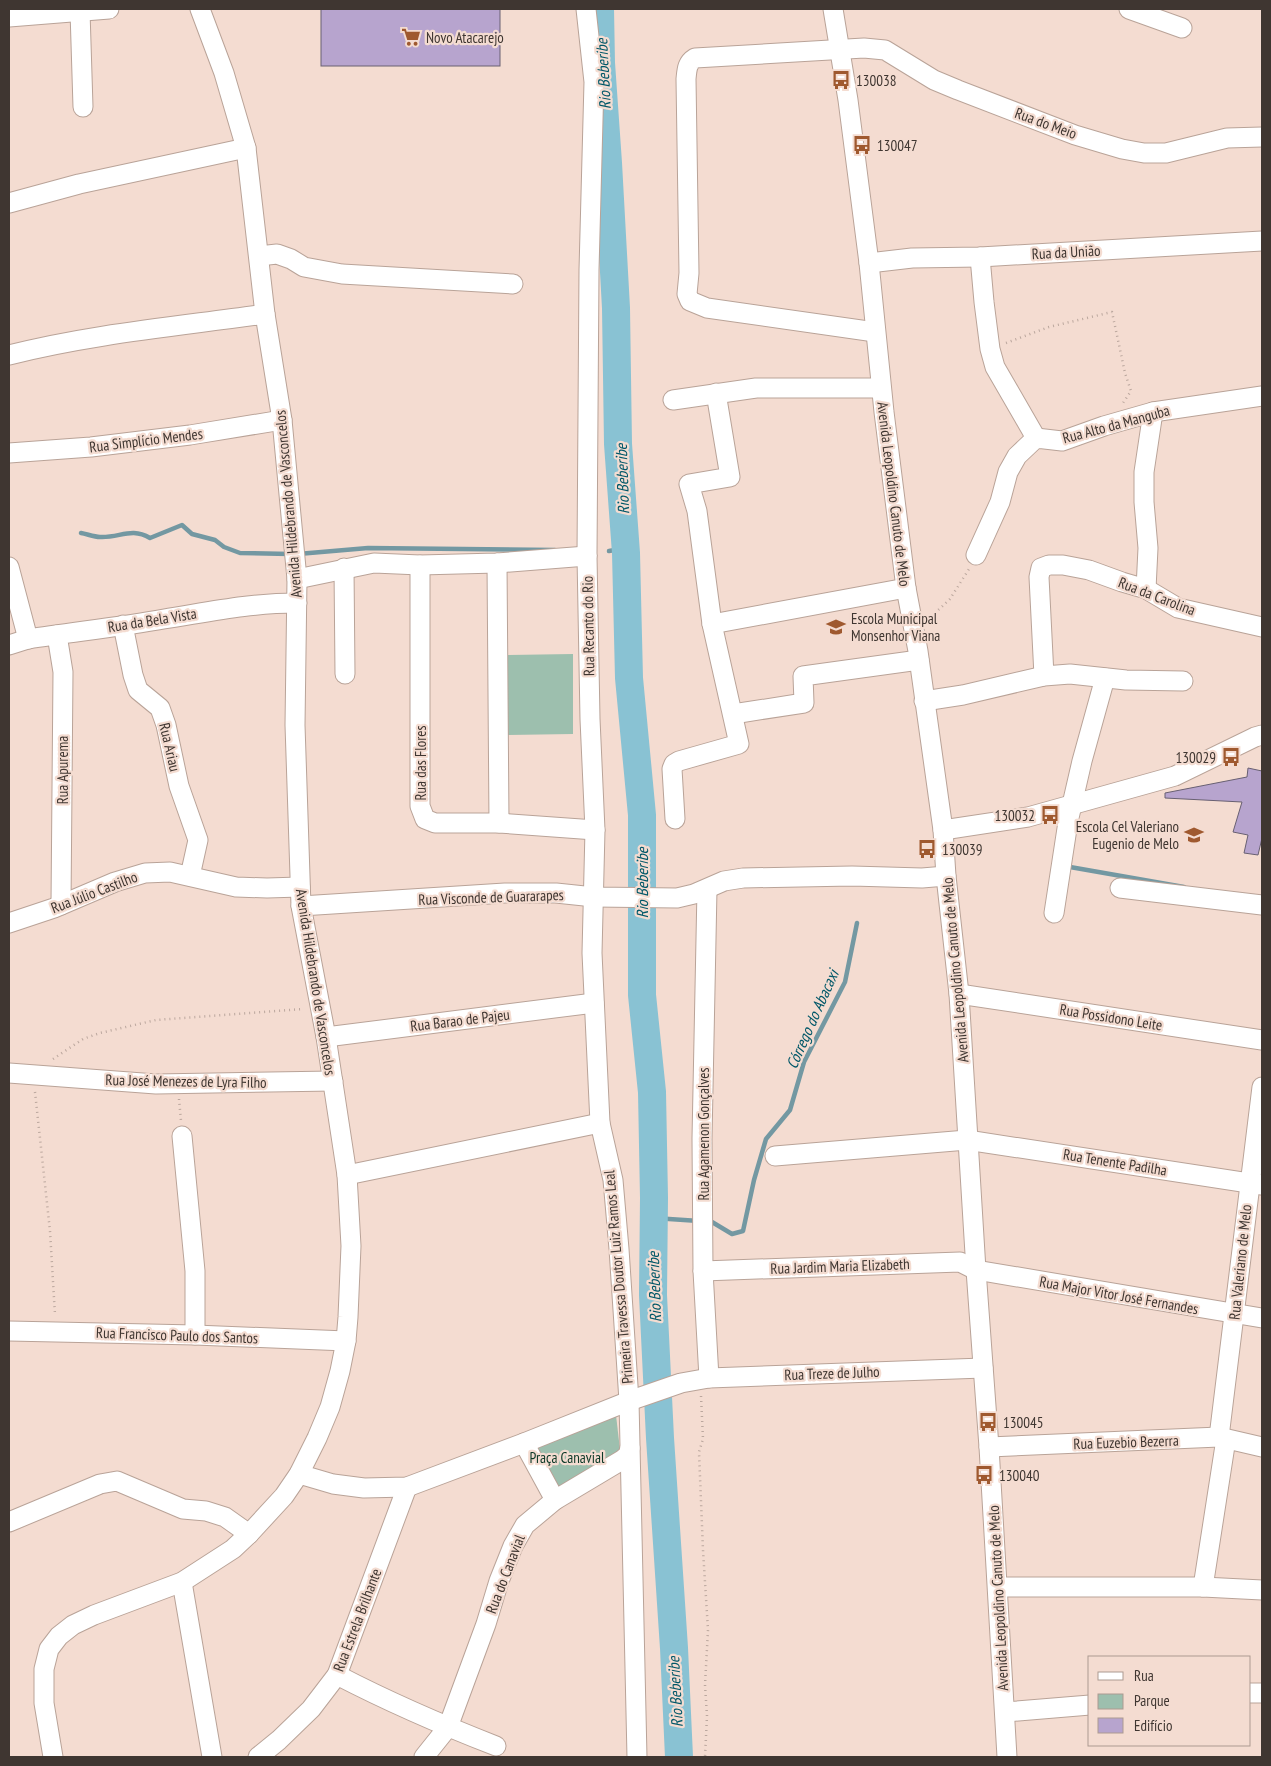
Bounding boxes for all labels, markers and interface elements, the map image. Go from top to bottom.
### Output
supermarket icon: Novo Atacarejo [400,26,422,48]
place label: Novo Atacarejo [426,28,504,47]
water label: Rio Beberibe [591,37,615,110]
bus stop icon: 130038 [830,69,852,91]
place label: 130038 [856,71,897,90]
street label: Rua do Meio [1012,103,1080,143]
bus stop icon: 130047 [851,134,873,156]
place label: 130047 [877,136,918,155]
street label: Rua da União [1031,241,1101,263]
street label: Avenida Leopoldino Canuto de Melo [873,401,915,587]
street label: Rua Alto da Manguba [1060,401,1172,447]
street label: Avenida Hildebrando de Vasconcelos [270,409,306,599]
street label: Rua Simplício Mendes [88,424,204,456]
water label: Rio Beberibe [611,442,633,515]
street label: Rua da Carolina [1116,573,1198,619]
street label: Rua Recanto do Rio [578,576,598,676]
street label: Rua da Bela Vista [106,604,198,636]
place label: Escola Municipal Monsenhor Viana [851,609,940,645]
school or university icon: Escola Municipal Monsenhor Viana [825,616,847,638]
street label: Rua Ariau [155,721,185,773]
street label: Rua das Flores [411,725,430,801]
street label: Rua Apurema [53,736,72,804]
bus stop icon: 130029 [1220,746,1242,768]
place label: 130029 [1175,748,1216,767]
bus stop icon: 130032 [1039,804,1061,826]
place label: 130032 [994,806,1035,825]
place label: Escola Cel Valeriano Eugenio de Melo [1076,817,1179,853]
school or university icon: Escola Cel Valeriano Eugenio de Melo [1183,824,1205,846]
bus stop icon: 130039 [916,838,938,860]
place label: 130039 [942,840,983,859]
water label: Rio Beberibe [632,846,652,918]
street label: Rua Júlio Castilho [48,867,140,917]
street label: Avenida Leopoldino Canuto de Melo [937,877,973,1063]
street label: Rua Visconde de Guararapes [418,885,564,909]
street label: Avenida Hildebrando de Vasconcelos [292,887,340,1077]
water label: Córrego do Abacaxi [781,964,844,1072]
street label: Rua Possidono Leite [1058,1000,1164,1034]
street label: Rua Barao de Pajeu [409,1004,511,1036]
street label: Rua Agamenon Gonçalves [694,1067,713,1201]
street label: Rua José Menezes de Lyra Filho [105,1070,267,1092]
street label: Rua Tenente Padilha [1062,1144,1168,1180]
street label: Primeira Travessa Doutor Luiz Ramos Leal [599,1169,637,1385]
street label: Rua Valeriano de Melo [1225,1203,1255,1321]
water label: Rio Beberibe [643,1250,665,1323]
street label: Rua Jardim Maria Elizabeth [770,1254,910,1278]
street label: Rua Major Vitor José Fernandes [1038,1272,1200,1318]
street label: Rua Francisco Paulo dos Santos [96,1323,258,1347]
street label: Rua Treze de Julho [784,1362,880,1384]
bus stop icon: 130045 [977,1411,999,1433]
place label: 130045 [1003,1413,1044,1432]
street label: Rua Euzebio Bezerra [1073,1431,1179,1453]
park label: Praça Canavial [530,1448,605,1467]
bus stop icon: 130040 [973,1464,995,1486]
place label: 130040 [999,1466,1040,1485]
street label: Avenida Leopoldino Canuto de Melo [984,1505,1012,1691]
street label: Rua do Canavial [481,1531,529,1616]
street label: Rua Estrela Brilhante [329,1566,385,1674]
water label: Rio Beberibe [663,1655,687,1728]
legend [1088,1656,1251,1746]
text: Rua [1134,1666,1154,1685]
text: Parque [1134,1691,1170,1710]
text: Edifício [1134,1716,1172,1735]

